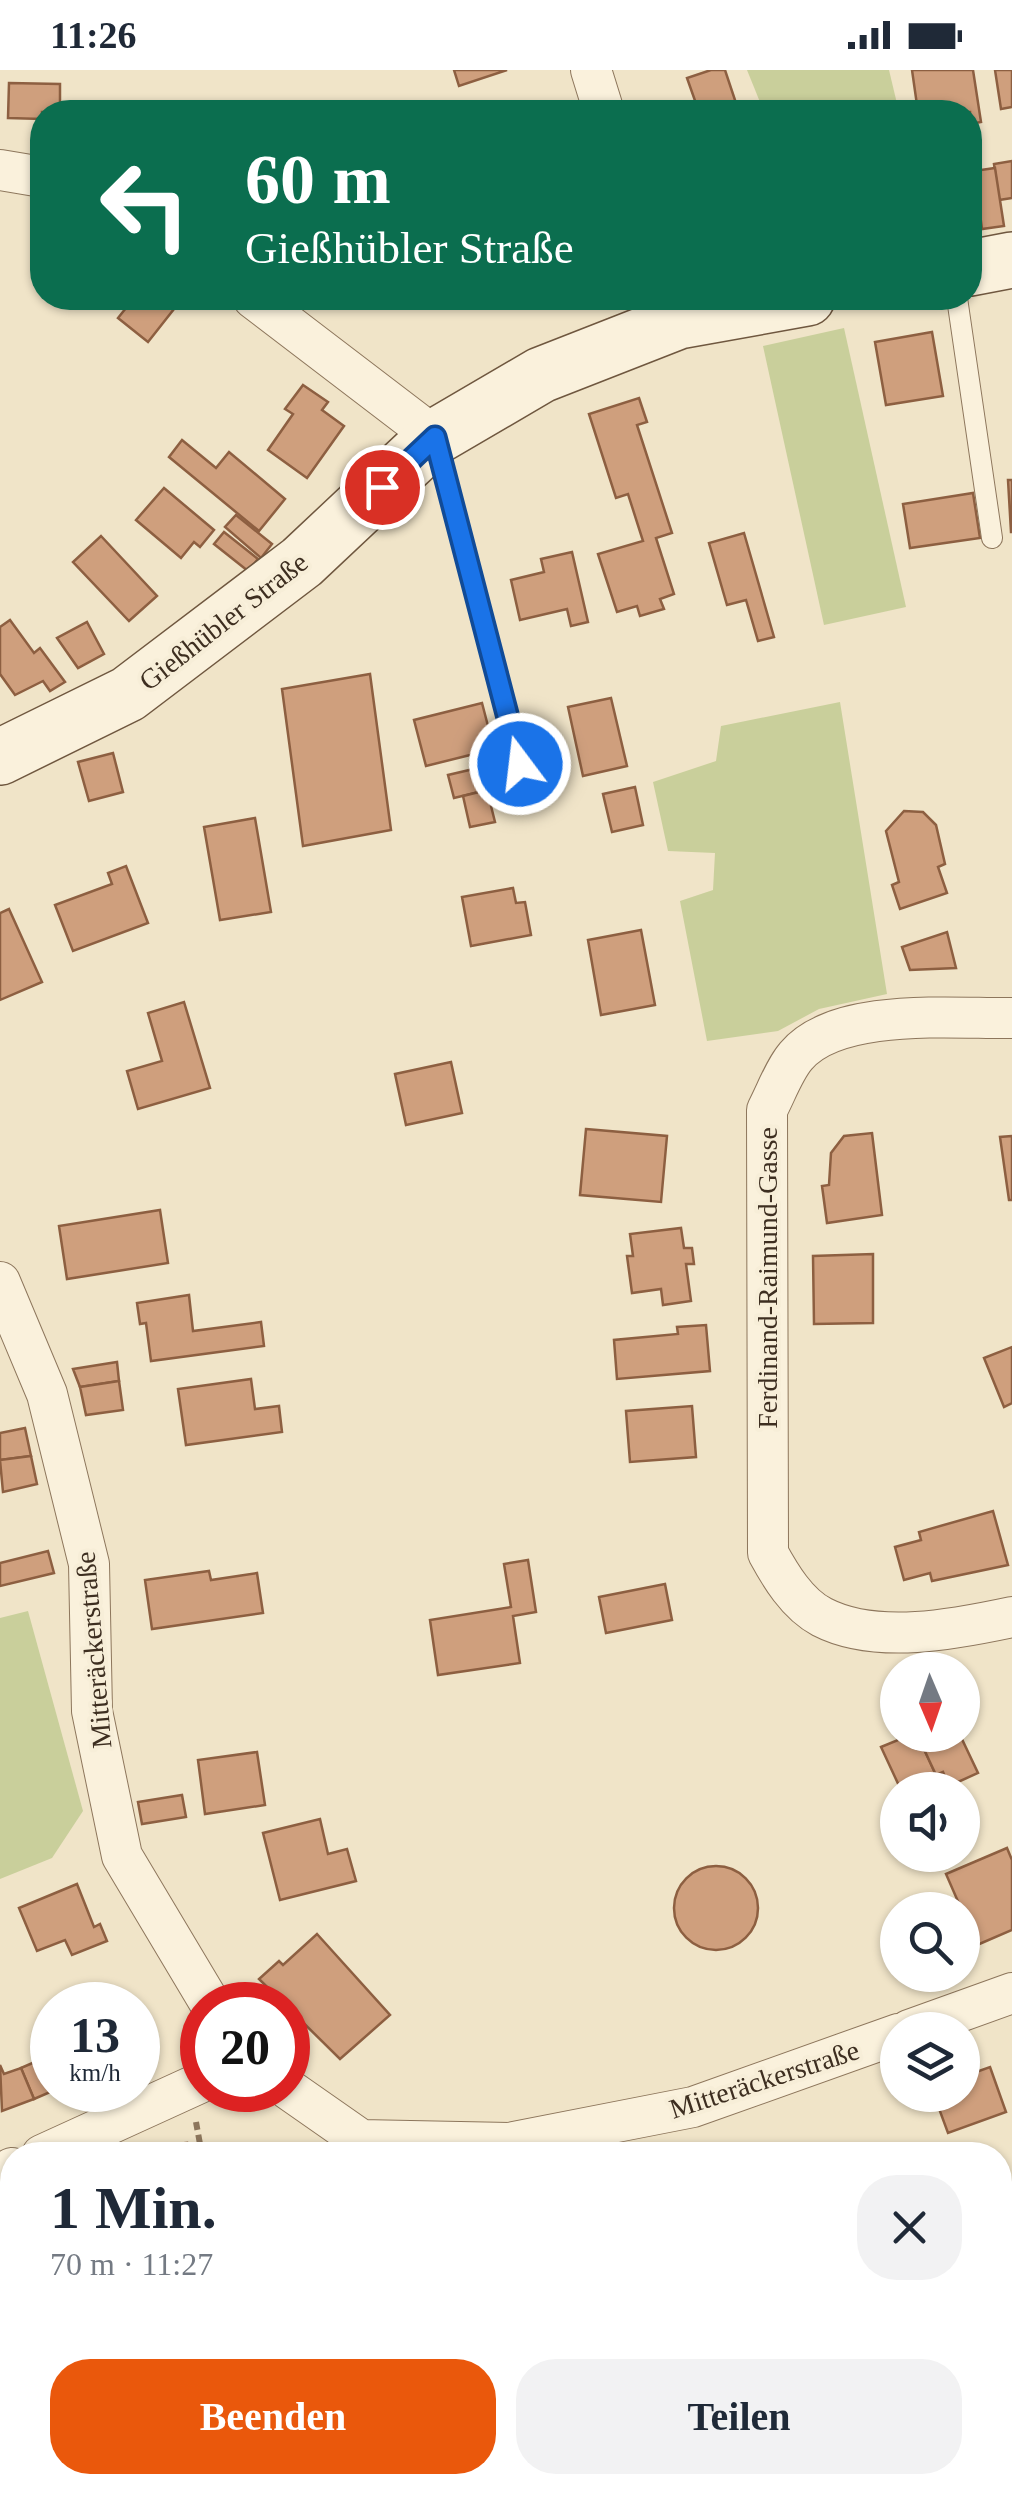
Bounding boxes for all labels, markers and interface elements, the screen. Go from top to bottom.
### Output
text: 11:26 [50,14,137,56]
icon: left [80,140,210,270]
text: 60 m [245,141,391,218]
text: Gießhübler Straße [245,223,574,273]
pin [340,445,425,530]
icon: arrive [355,460,410,515]
street label: Gießhübler Straße [133,546,313,697]
position arrow [468,712,572,816]
street label: Ferdinand-Raimund-Gasse [752,1127,783,1429]
street label: Mitteräckerstraße [69,1550,118,1750]
north arrow [880,1652,980,1752]
map controls [880,1652,980,2112]
button: sound [880,1772,980,1872]
button: search [880,1892,980,1992]
speed limit sign: 20 [180,1982,310,2112]
text: 13 [70,2007,120,2063]
button: layers [880,2012,980,2112]
street label: Mitteräckerstraße [665,2034,863,2125]
text: km/h [69,2059,121,2086]
text: 1 Min. [50,2175,217,2241]
button: close [857,2175,962,2280]
text: 70 m · 11:27 [50,2246,213,2282]
button: Beenden [50,2359,496,2474]
button: Teilen [516,2359,962,2474]

